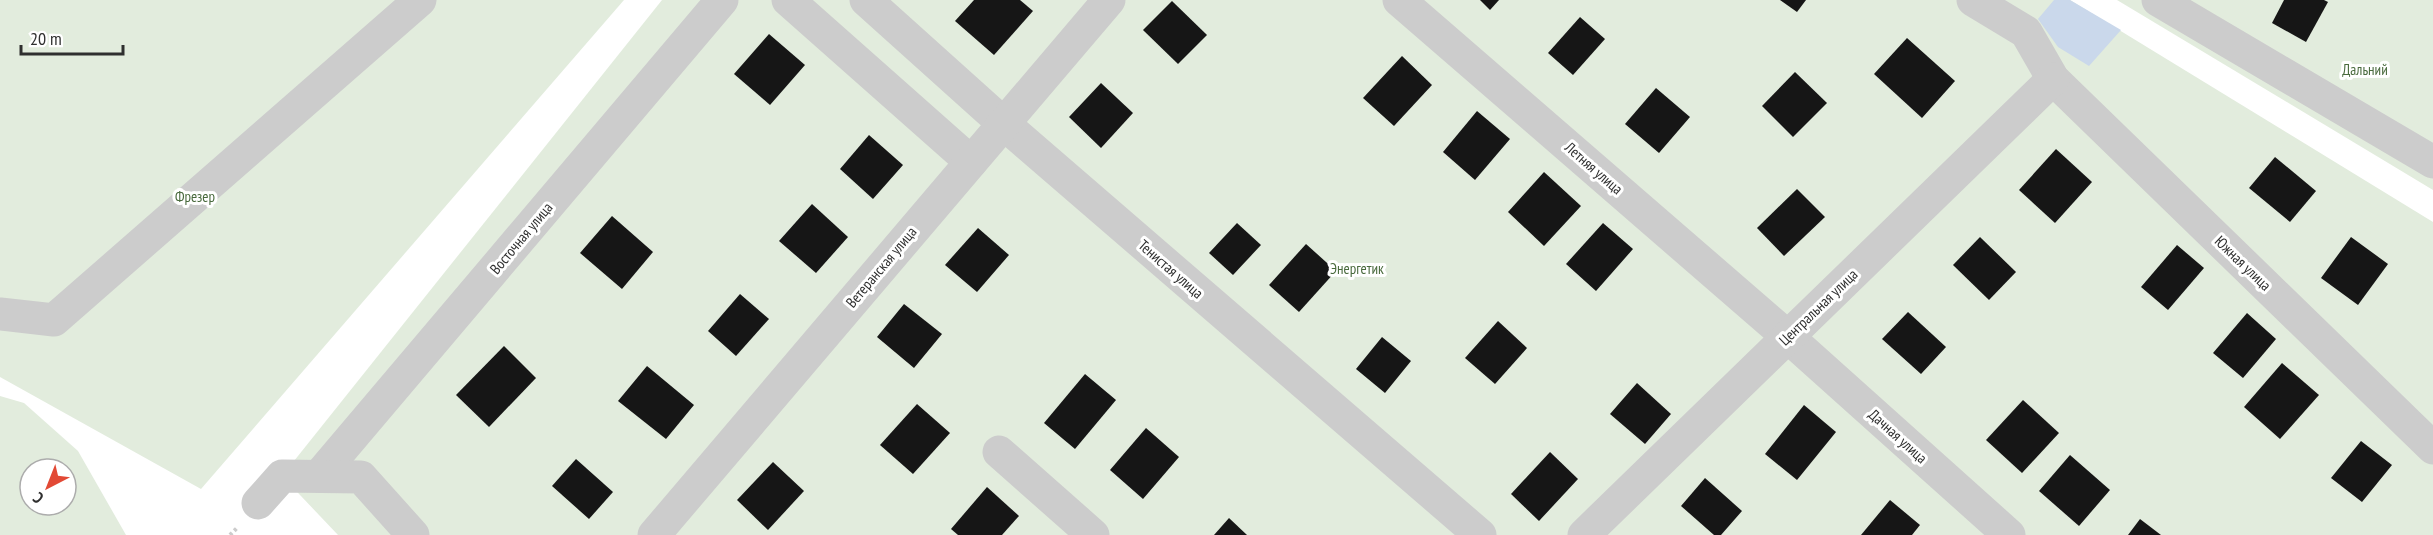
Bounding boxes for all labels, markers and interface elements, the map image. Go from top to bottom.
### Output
scale bar [21,18,123,56]
text: 20 m [30,27,62,50]
park label: Дальний [2342,60,2388,79]
street label: Летняя улица [1560,137,1627,198]
park label: Фрезер [175,187,215,206]
street label: Восточная улица [485,198,557,278]
street label: Ветеранская улица [842,223,920,311]
street label: Южная улица [2211,231,2275,295]
street label: Тенистая улица [1135,236,1207,302]
park label: Энергетик [1330,259,1384,278]
street label: Центральная улица [1775,265,1861,349]
street label: Дачная улица [1865,405,1931,467]
north arrow [18,457,78,517]
text: С [28,488,47,508]

